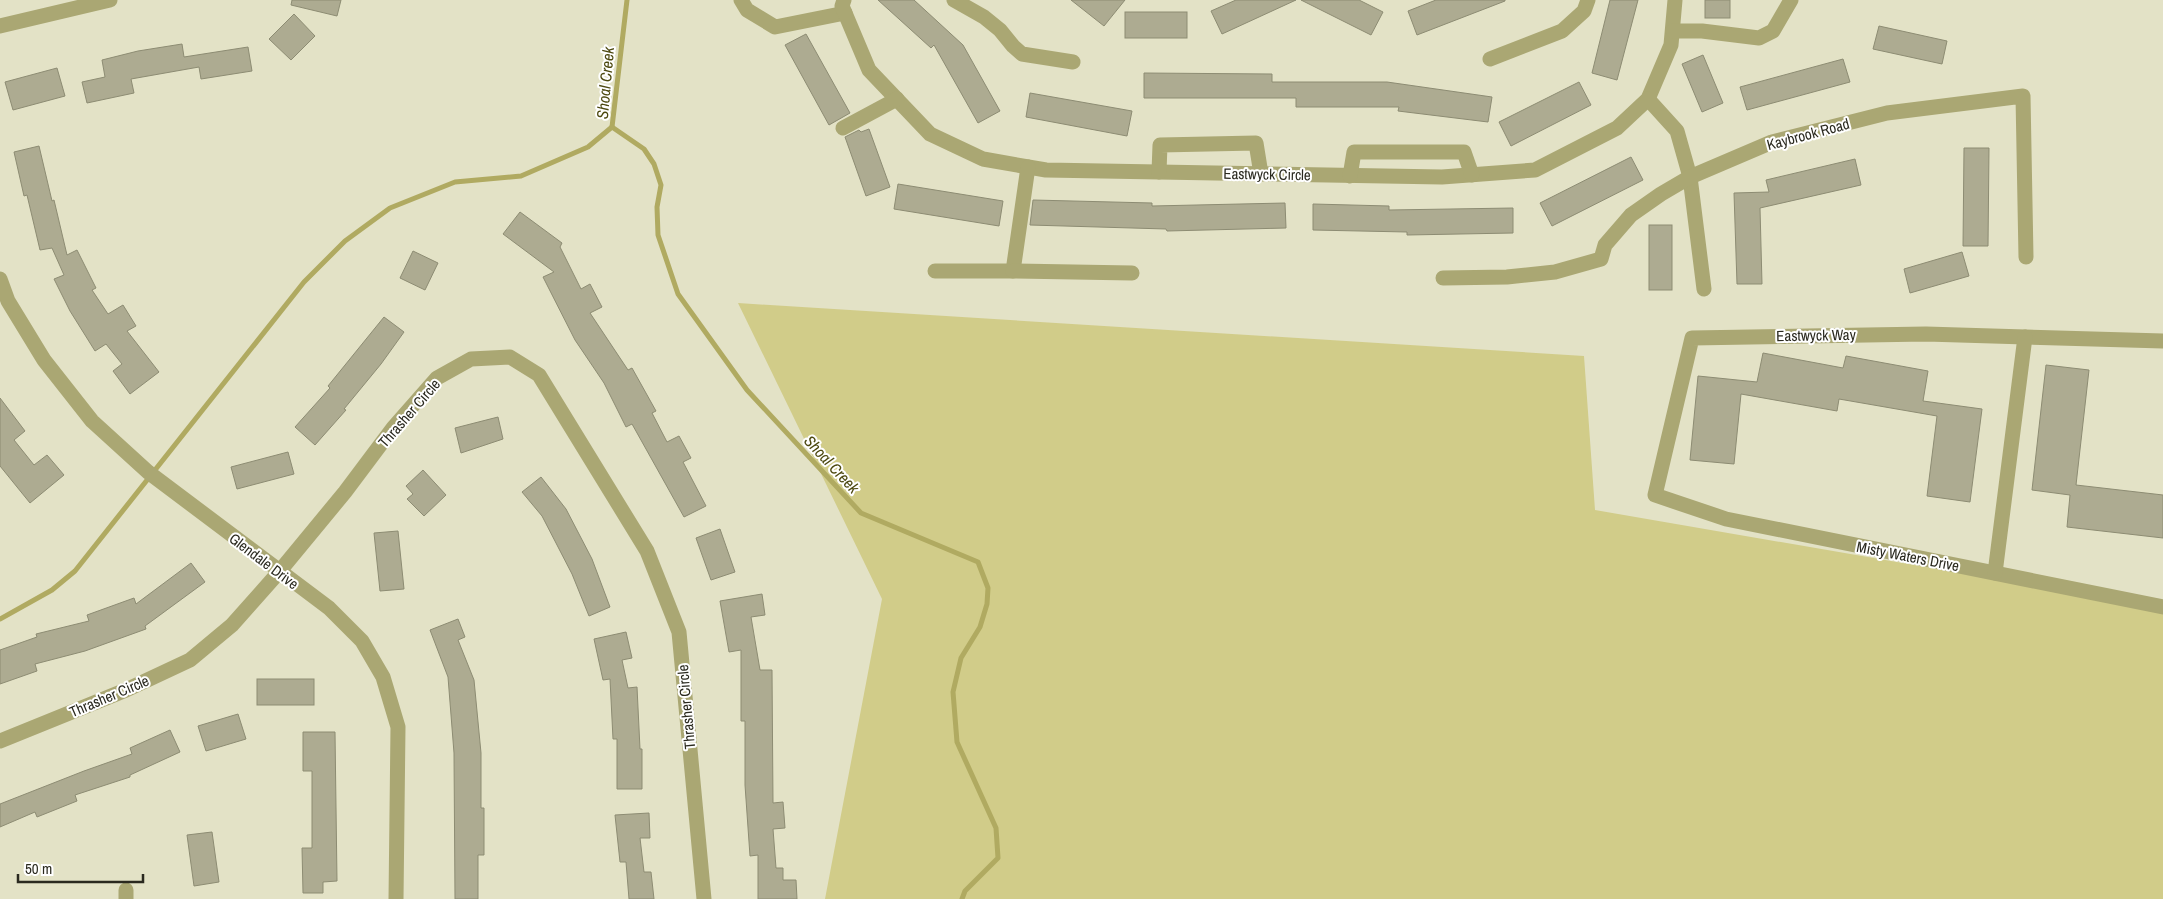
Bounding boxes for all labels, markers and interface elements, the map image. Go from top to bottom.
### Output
water label: Shoal Creek [591,46,619,120]
street label: Kaybrook Road [1764,113,1852,155]
street label: Eastwyck Circle [1223,163,1311,185]
street label: Eastwyck Way [1776,324,1857,346]
street label: Thrasher Circle [373,374,445,452]
water label: Shoal Creek [799,430,865,498]
street label: Glendale Drive [225,528,303,594]
street label: Misty Waters Drive [1855,536,1961,576]
street label: Thrasher Circle [672,664,700,750]
street label: Thrasher Circle [66,670,152,722]
scale bar [18,852,142,884]
text: 50 m [25,858,52,879]

